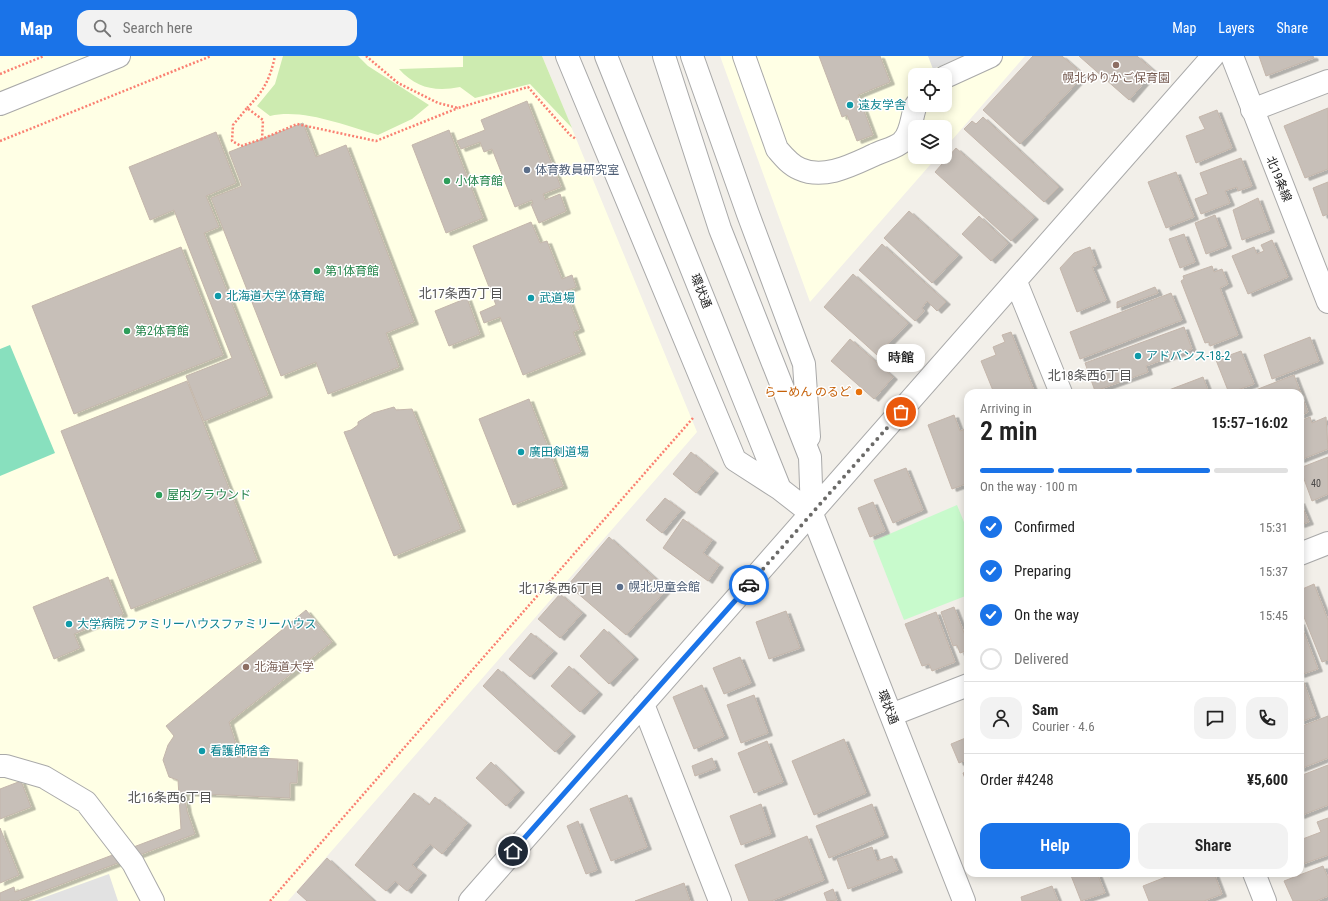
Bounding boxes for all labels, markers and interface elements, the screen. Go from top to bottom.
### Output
search box [77,10,357,46]
text: Map [20,17,53,40]
icon: search [91,17,113,39]
text: Search here [123,19,193,37]
text: Map [1172,20,1196,36]
text: Layers [1218,20,1255,36]
text: Share [1277,20,1308,36]
marker: 幌北ゆりかご保育園 [1111,60,1121,70]
map controls [908,68,952,164]
button: locate [908,68,952,112]
place label: 幌北ゆりかご保育園 [1062,71,1170,85]
place label: 遠友学舎 [858,98,906,112]
marker: 遠友学舎 [845,100,855,110]
button: layers [908,120,952,164]
street label: 北19条線 [1264,154,1294,204]
place label: 体育教員研究室 [535,163,619,177]
marker: 体育教員研究室 [522,165,532,175]
place label: 小体育館 [455,174,503,188]
marker: 小体育館 [442,176,452,186]
place label: 第1体育館 [325,264,379,278]
marker: 第1体育館 [312,266,322,276]
street label: 環状通 [688,272,714,310]
district label: 北17条西7丁目 [419,286,503,301]
place label: 北海道大学 体育館 [226,289,325,303]
marker: 北海道大学 体育館 [213,291,223,301]
place label: 武道場 [539,291,575,305]
marker: 武道場 [526,293,536,303]
place label: 第2体育館 [135,324,189,338]
marker: 第2体育館 [122,326,132,336]
callout: 時館 [877,344,925,372]
place label: アドバンス-18-2 [1146,349,1230,363]
text: 時館 [888,350,914,365]
marker: アドバンス-18-2 [1133,351,1143,361]
district label: 北18条西6丁目 [1048,368,1132,383]
place label: らーめん のるど [764,385,851,399]
marker: らーめん のるど [854,387,864,397]
pin [884,395,918,429]
icon: bag [890,401,912,423]
text: Arriving in [980,401,1032,416]
text: 15:57–16:02 [1211,414,1288,432]
text: 2 min [980,416,1038,446]
place label: 廣田剣道場 [529,445,589,459]
marker: 廣田剣道場 [516,447,526,457]
house number: 40 [1311,478,1321,489]
text: On the way · 100 m [980,479,1077,494]
place label: 屋内グラウンド [167,488,251,502]
marker: 屋内グラウンド [154,490,164,500]
icon: check [980,516,1002,538]
text: Confirmed [1014,518,1075,536]
text: 15:31 [1259,520,1288,535]
icon: check [980,560,1002,582]
text: Preparing [1014,562,1071,580]
text: 15:37 [1259,564,1288,579]
courier [729,565,769,605]
icon: car [738,574,760,596]
place label: 幌北児童会館 [628,580,700,594]
district label: 北17条西6丁目 [519,581,603,596]
marker: 幌北児童会館 [615,582,625,592]
icon: check [980,604,1002,626]
text: On the way [1014,606,1079,624]
text: 15:45 [1259,608,1288,623]
place label: 大学病院ファミリーハウスファミリーハウス [77,617,317,631]
marker: 大学病院ファミリーハウスファミリーハウス [64,619,74,629]
text: Delivered [1014,650,1069,668]
place label: 北海道大学 [254,660,314,674]
marker: 北海道大学 [241,662,251,672]
street label: 環状通 [875,688,901,726]
button: person [980,697,1022,739]
button: chat [1194,697,1236,739]
button: phone [1246,697,1288,739]
text: Sam [1032,701,1058,719]
text: Courier · 4.6 [1032,719,1095,734]
place label: 看護師宿舎 [210,744,270,758]
marker: 看護師宿舎 [197,746,207,756]
text: Order #4248 [980,771,1054,789]
text: ¥5,600 [1247,771,1288,789]
district label: 北16条西6丁目 [128,790,212,805]
button: Help [980,823,1130,869]
button: Share [1138,823,1288,869]
pin [496,834,530,868]
icon: home [502,840,524,862]

